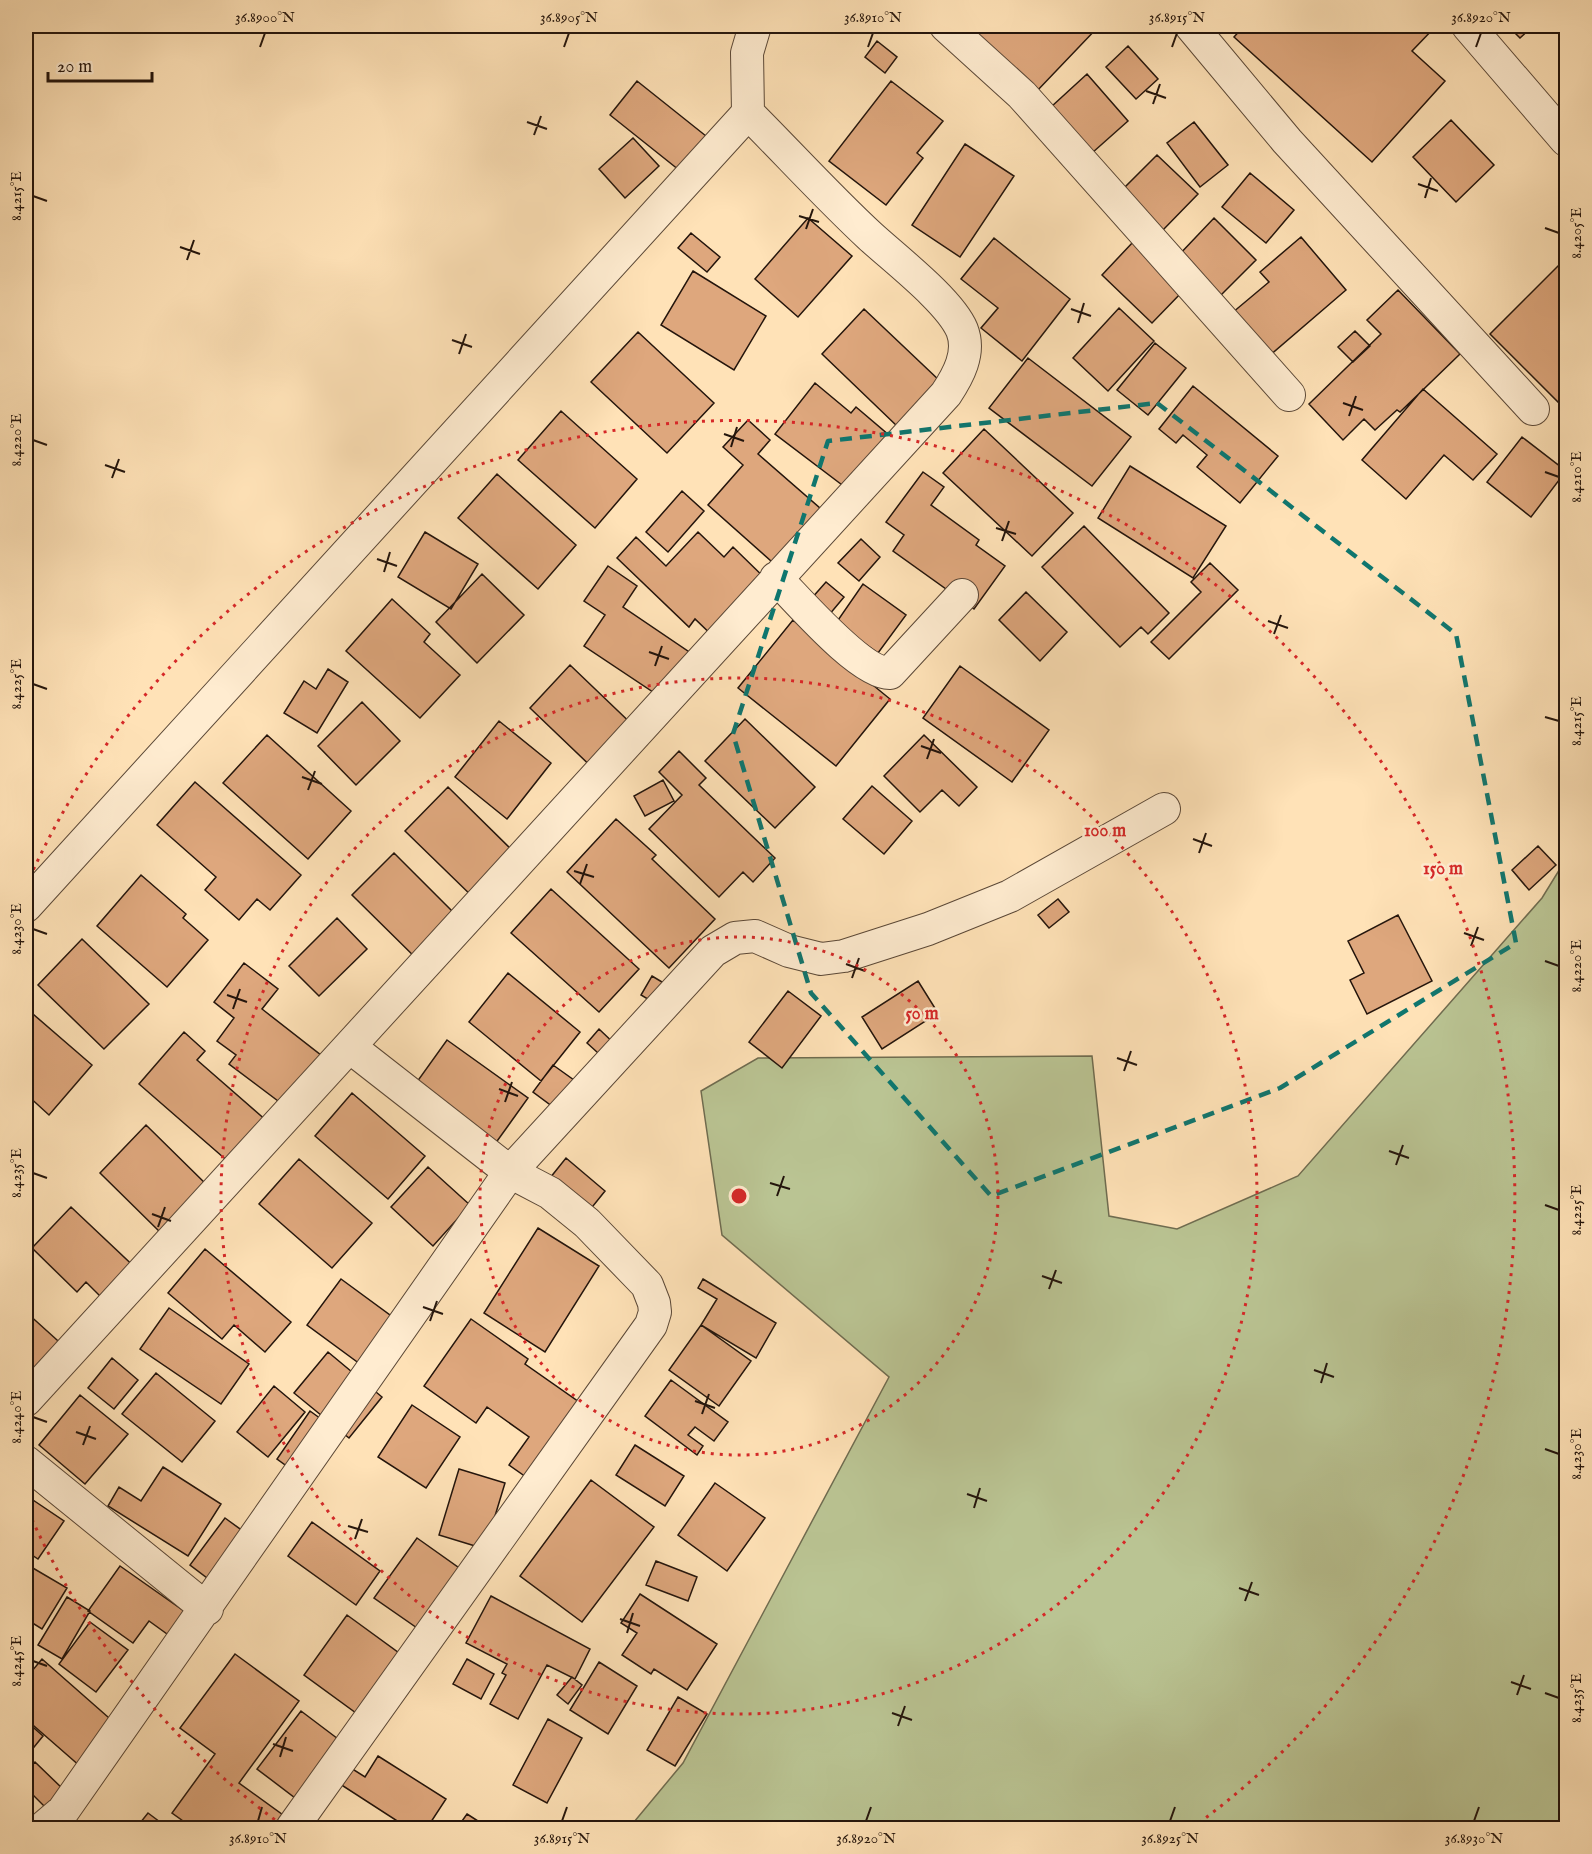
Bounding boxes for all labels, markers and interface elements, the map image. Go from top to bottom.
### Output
text: 36.8900°N [235,8,295,27]
text: 36.8905°N [540,8,598,27]
text: 36.8910°N [844,8,902,27]
text: 36.8915°N [1149,8,1205,27]
text: 36.8920°N [1451,8,1511,27]
scale bar [48,45,152,83]
text: 20 m [57,56,92,79]
text: 8.4215°E [7,171,26,221]
text: 8.4205°E [1567,207,1586,259]
text: 8.4220°E [7,413,26,467]
text: 8.4210°E [1567,451,1586,503]
text: 8.4225°E [7,658,26,710]
text: 8.4215°E [1567,696,1586,746]
text: 100 m [1084,820,1126,843]
text: 150 m [1423,858,1463,881]
text: 8.4230°E [7,903,26,955]
text: 8.4220°E [1567,939,1586,993]
text: 50 m [905,1003,939,1026]
text: 8.4235°E [7,1148,26,1198]
text: 8.4225°E [1567,1184,1586,1236]
centre of rings [729,1186,749,1206]
text: 8.4240°E [7,1390,26,1444]
text: 8.4230°E [1567,1428,1586,1480]
text: 8.4245°E [7,1635,26,1687]
text: 8.4235°E [1567,1673,1586,1723]
text: 36.8910°N [229,1829,287,1848]
text: 36.8915°N [534,1829,590,1848]
text: 36.8920°N [836,1829,896,1848]
text: 36.8925°N [1141,1829,1199,1848]
text: 36.8930°N [1445,1829,1503,1848]

